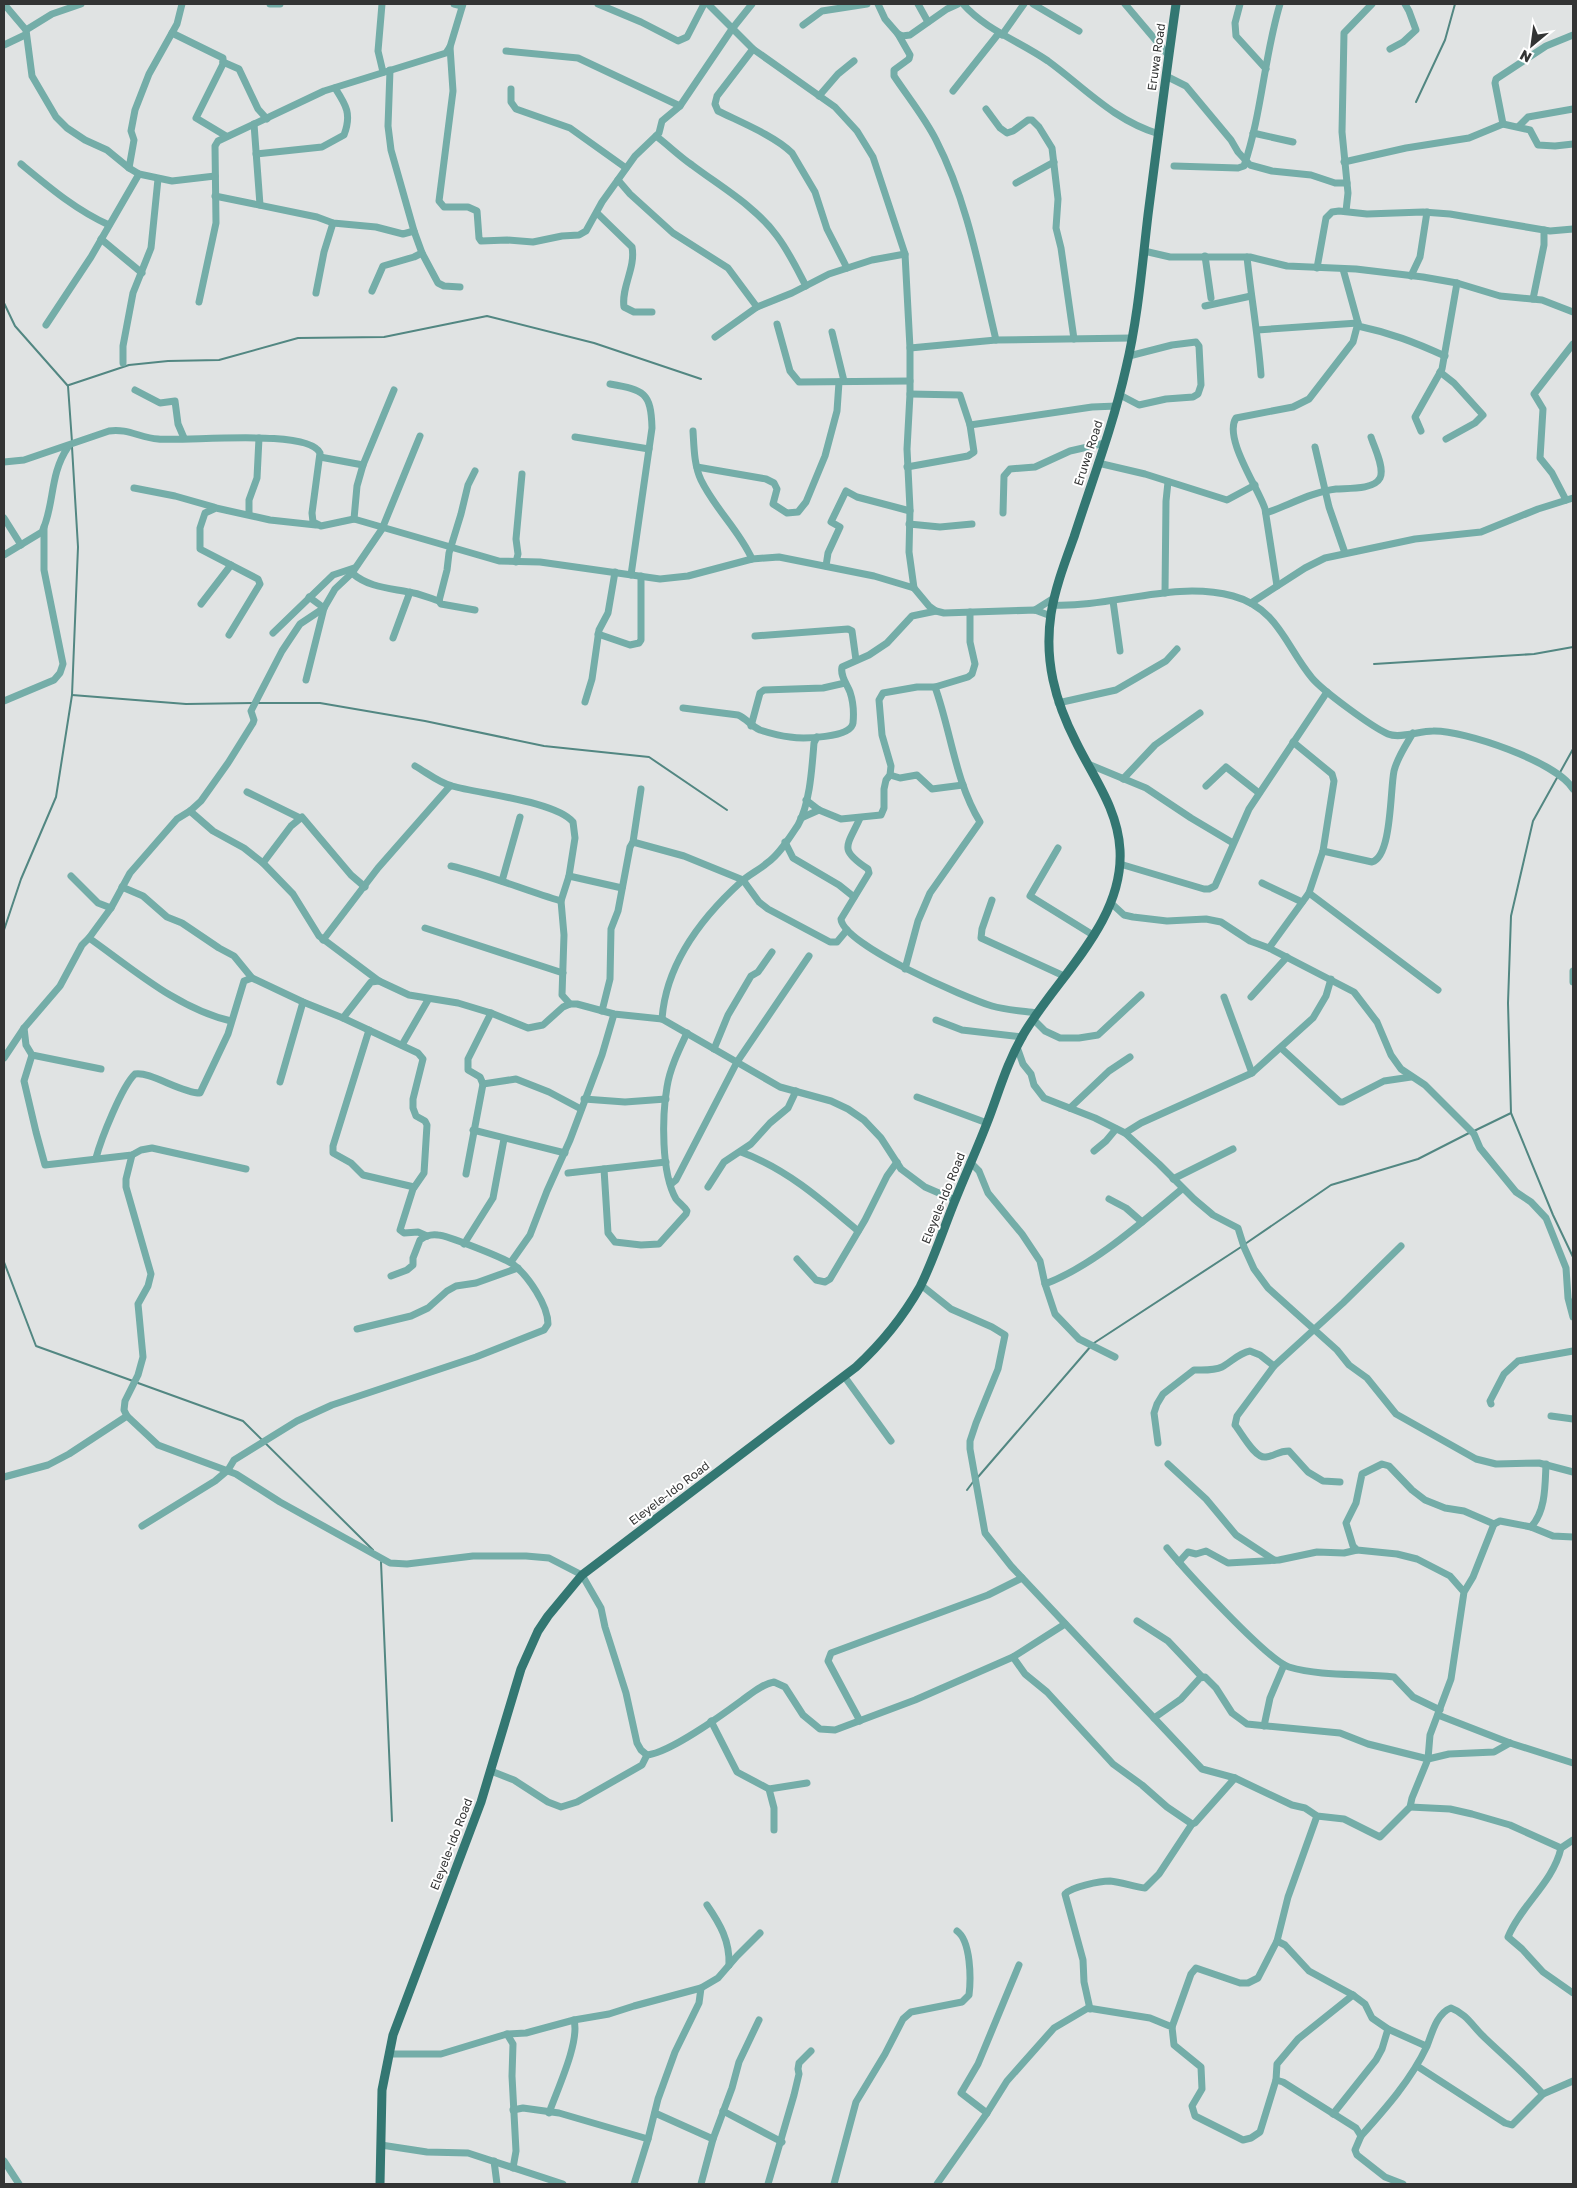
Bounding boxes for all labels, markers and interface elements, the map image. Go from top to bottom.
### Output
north arrow [1507,20,1557,70]
street label: Eruwa Road [1144,22,1168,92]
text: N [1517,47,1534,67]
street label: Eruwa Road [1070,418,1106,488]
street label: Eleyele-Ido Road [918,1150,968,1246]
street label: Eleyele-Ido Road [626,1458,712,1528]
street label: Eleyele-Ido Road [427,1796,475,1892]

